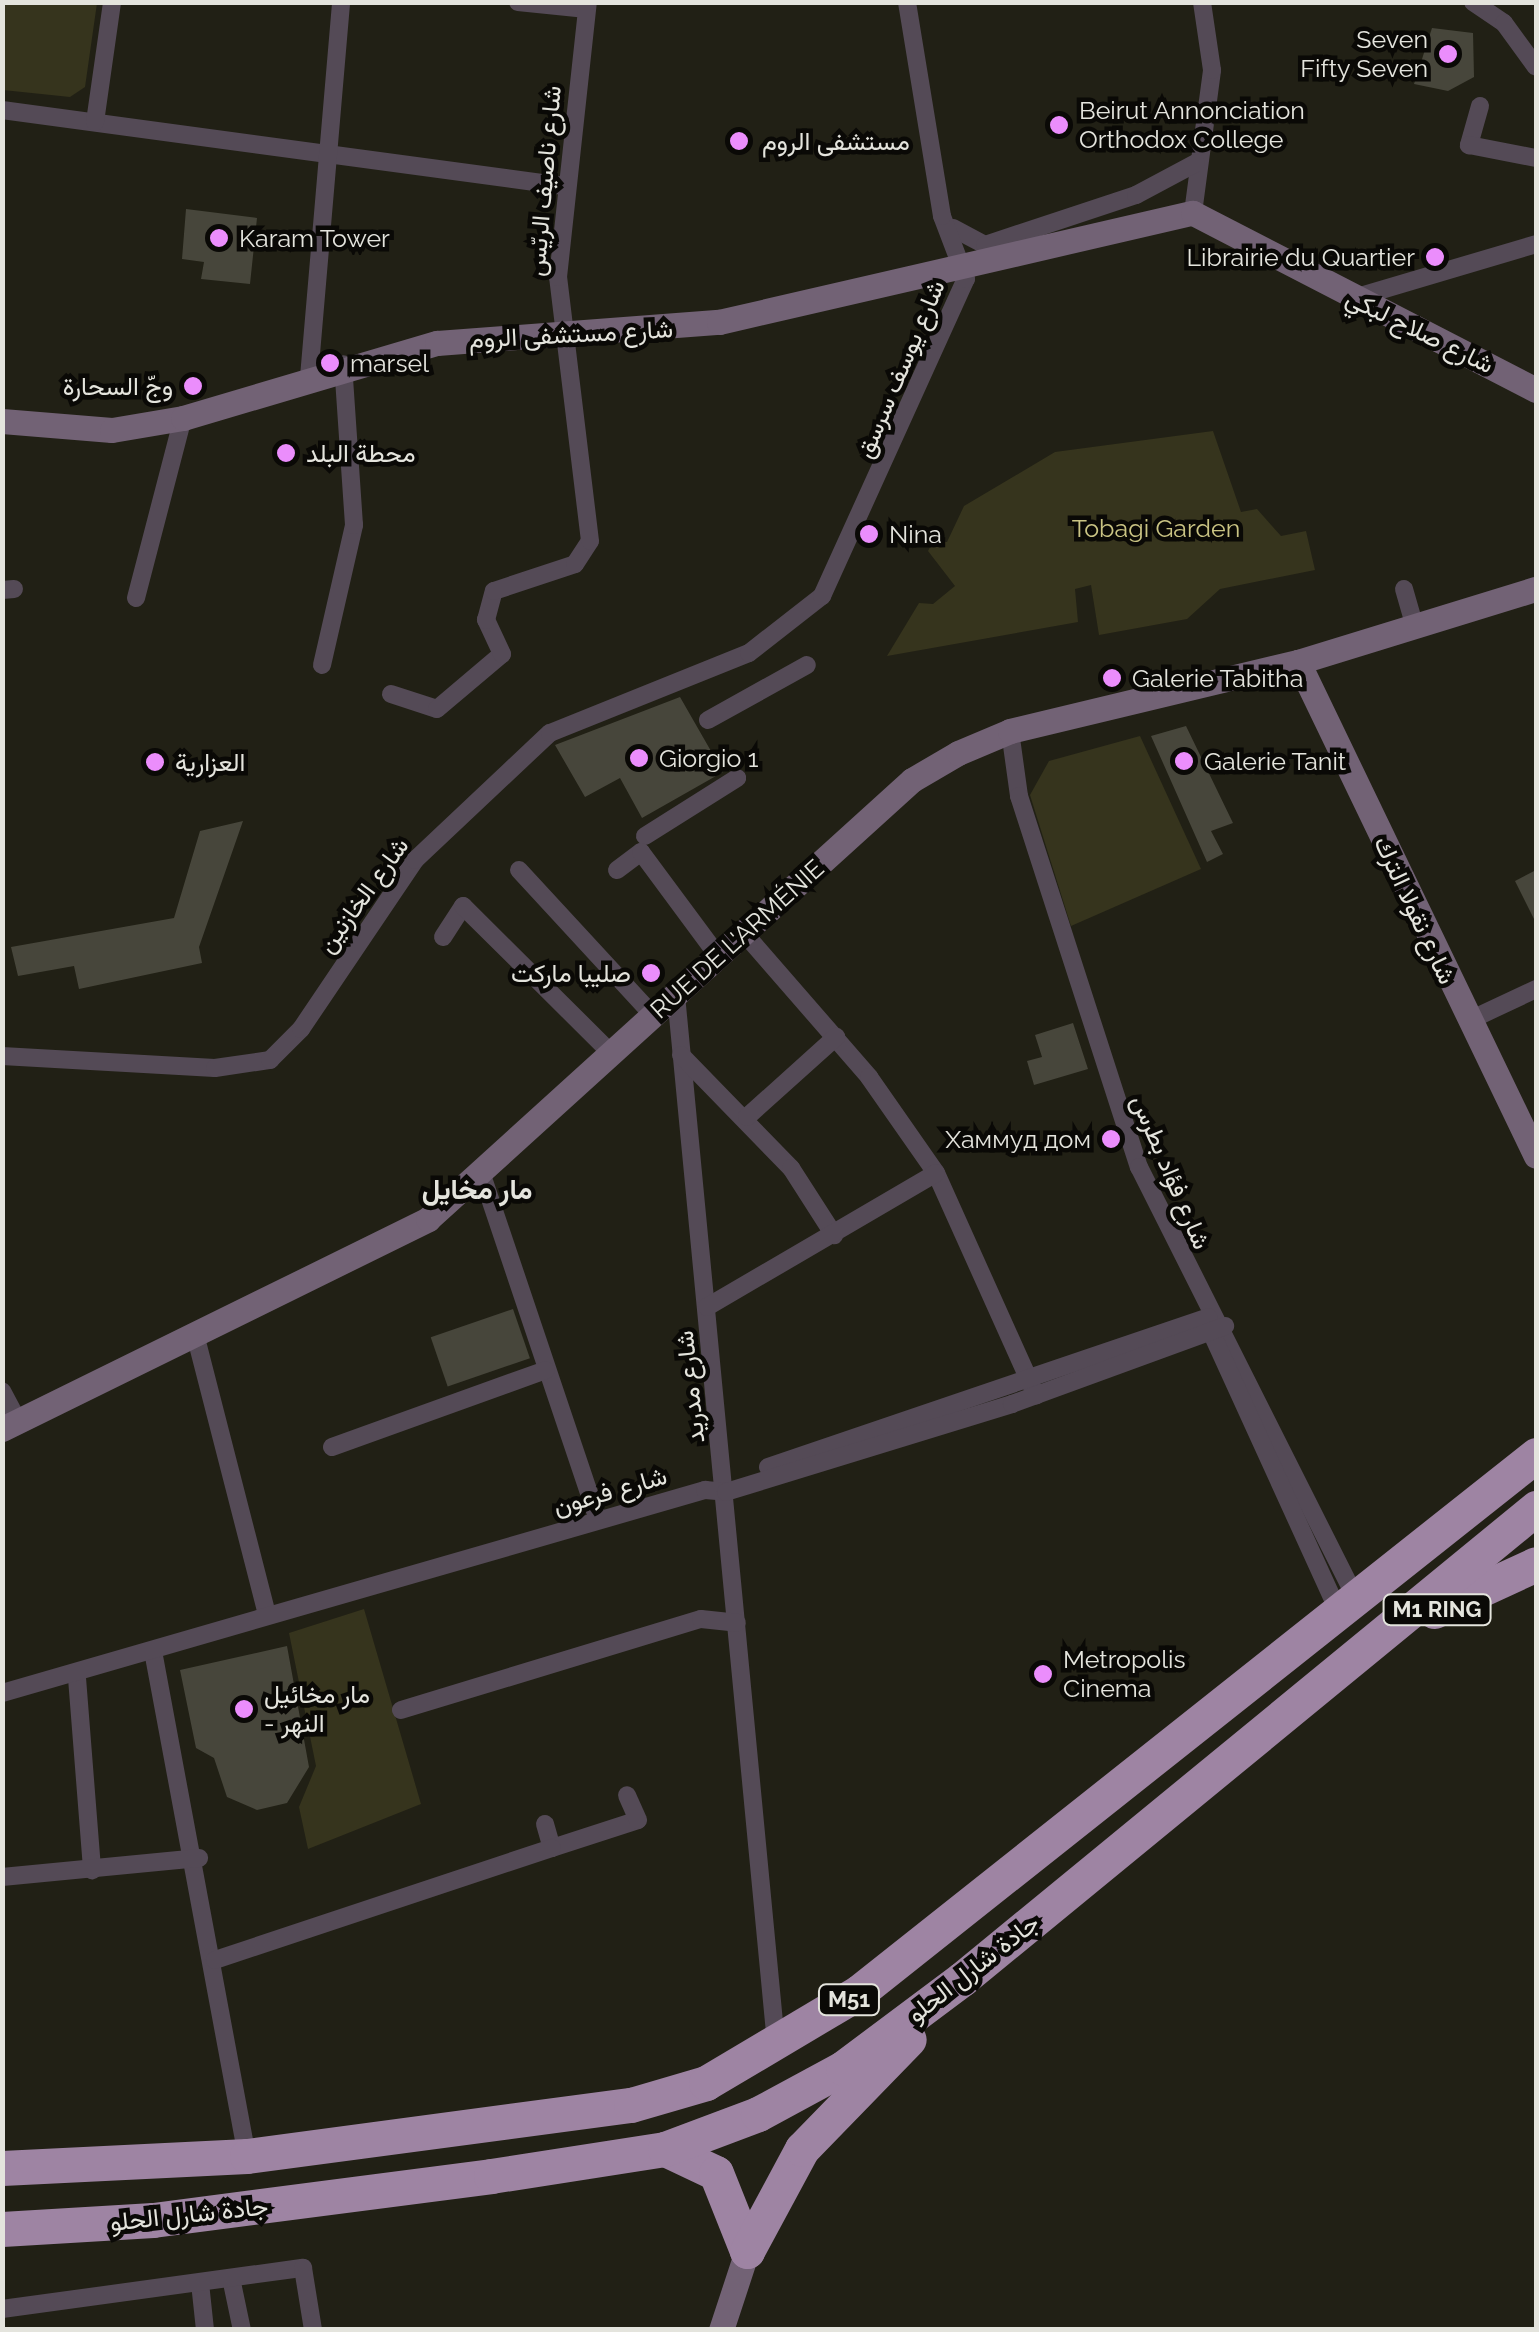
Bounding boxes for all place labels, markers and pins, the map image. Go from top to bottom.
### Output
place label: Seven Fifty Seven [1300,25,1428,84]
marker: Seven Fifty Seven [1437,43,1459,65]
place label: Beirut Annonciation Orthodox College [1079,96,1306,155]
marker: Beirut Annonciation Orthodox College [1048,114,1070,136]
place label: مستشفى الروم [762,126,910,156]
marker: مستشفى الروم [726,128,752,154]
place label: Karam Tower [239,223,391,253]
marker: Karam Tower [208,227,230,249]
place label: Librairie du Quartier [1186,242,1415,272]
marker: Librairie du Quartier [1424,246,1446,268]
place label: marsel [350,348,429,378]
marker: marsel [319,352,341,374]
place label: وجّ السحارة [63,371,173,401]
marker: وجّ السحارة [182,375,204,397]
place label: محطة البلد [306,438,415,468]
marker: محطة البلد [275,442,297,464]
place label: Nina [889,519,942,549]
marker: Nina [858,523,880,545]
place label: Galerie Tabitha [1132,663,1304,693]
marker: Galerie Tabitha [1101,667,1123,689]
place label: Giorgio 1 [659,743,758,773]
place label: Galerie Tanit [1204,746,1347,776]
place label: العزارية [175,747,245,777]
marker: Giorgio 1 [628,747,650,769]
marker: Galerie Tanit [1173,750,1195,772]
marker: العزارية [144,751,166,773]
place label: صليبا ماركت [511,958,631,988]
marker: صليبا ماركت [640,962,662,984]
place label: Хаммуд дом [945,1124,1091,1154]
marker: Хаммуд дом [1100,1128,1122,1150]
place label: Metropolis Cinema [1063,1645,1186,1704]
marker: Metropolis Cinema [1032,1663,1054,1685]
place label: مار مخائيل - النهر [264,1680,370,1739]
marker: مار مخائيل - النهر [233,1698,255,1720]

